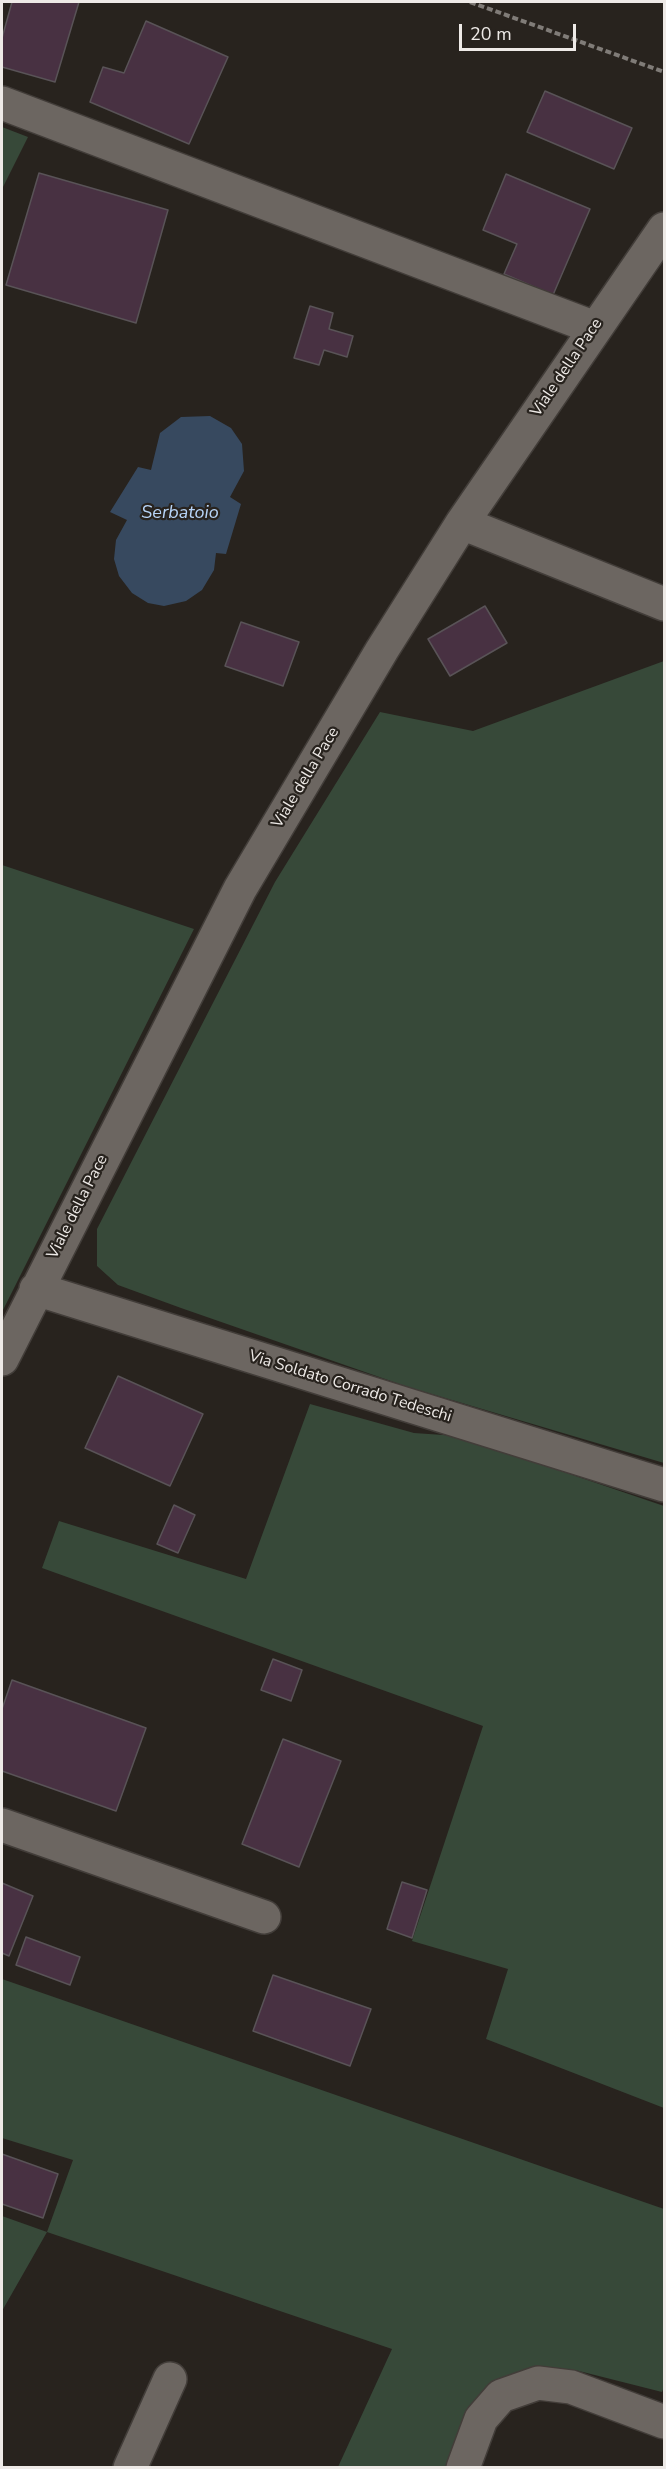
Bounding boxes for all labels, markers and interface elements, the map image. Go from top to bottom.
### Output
scale bar [462,12,579,50]
text: 20 m [470,22,512,46]
street label: Viale della Pace [527,315,607,421]
water label: Serbatoio [141,503,219,525]
street label: Viale della Pace [268,724,344,832]
street label: Viale della Pace [43,1152,113,1262]
street label: Via Soldato Corrado Tedeschi [246,1347,454,1427]

